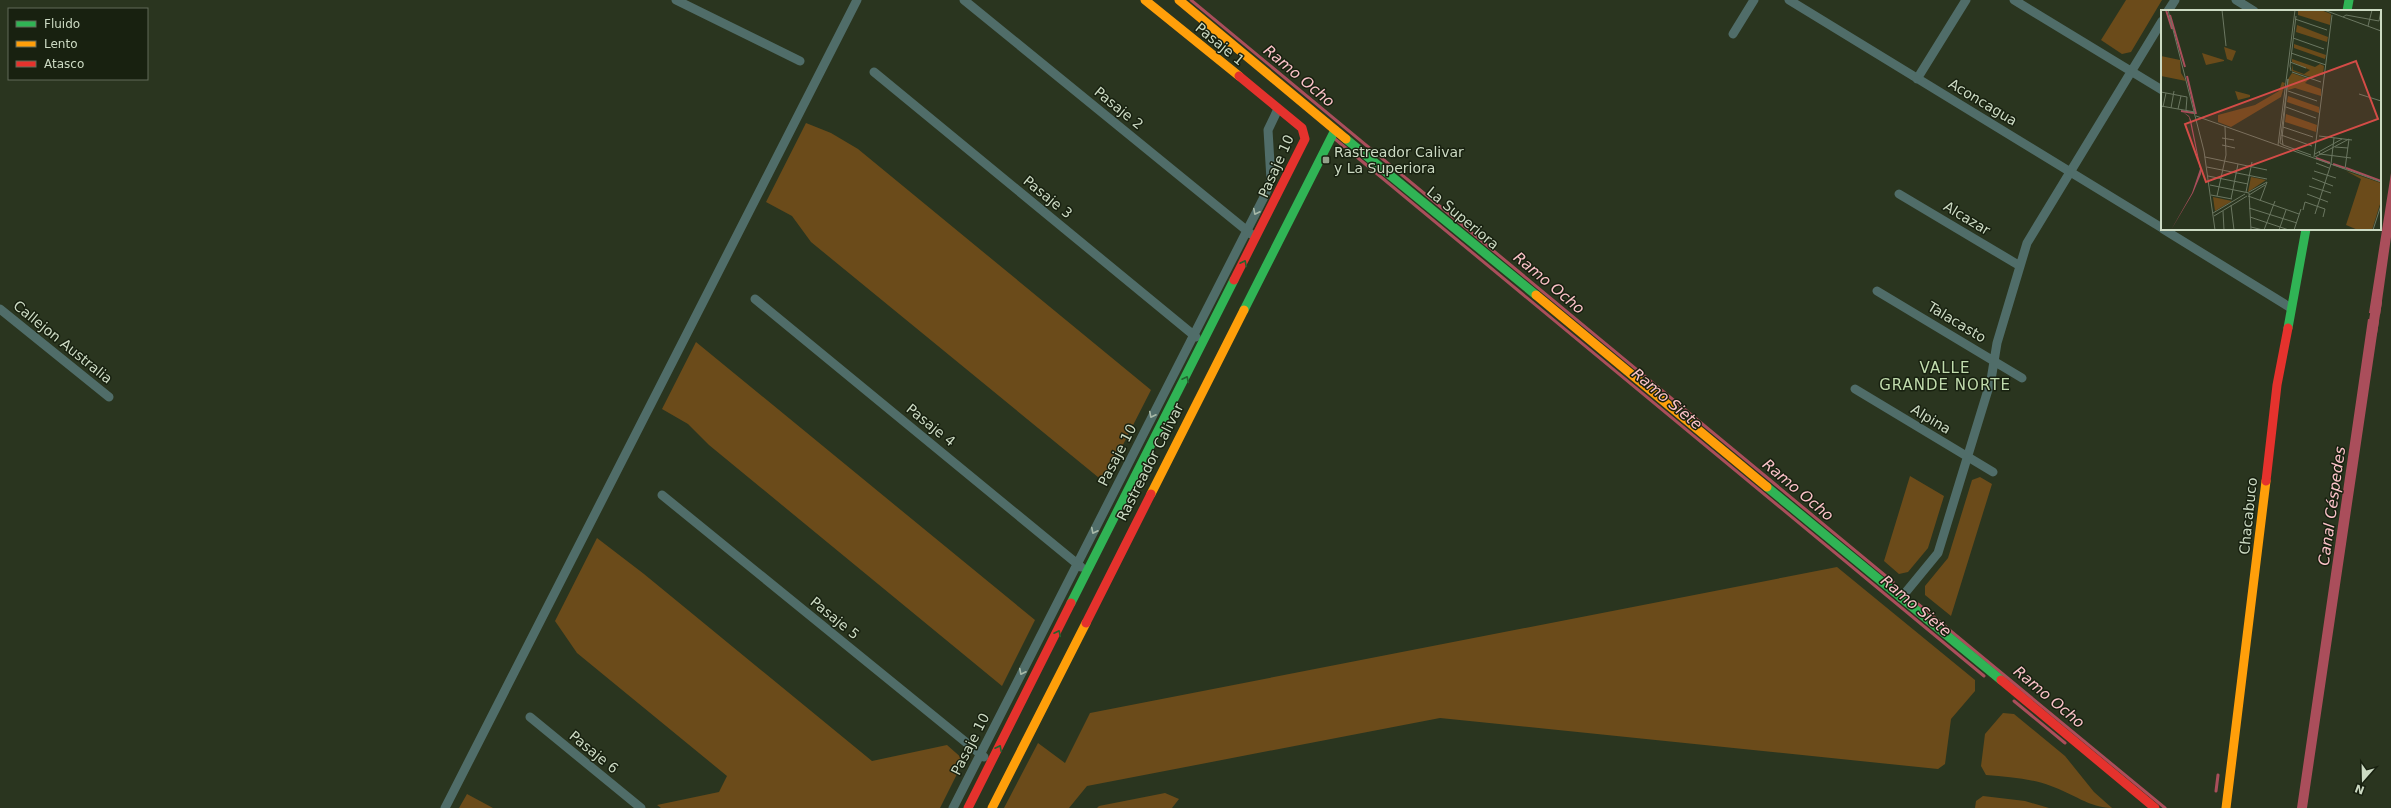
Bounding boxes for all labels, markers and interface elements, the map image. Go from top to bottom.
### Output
legend [8,8,148,80]
inset map [2161,10,2381,230]
text: Fluido [44,17,80,31]
street label: Pasaje 1 [1192,19,1248,69]
text: Lento [44,37,78,51]
water label: Ramo Ocho [1260,41,1338,111]
text: Atasco [44,57,84,71]
street label: Aconcagua [1946,75,2020,129]
street label: Pasaje 2 [1091,83,1147,133]
street label: Pasaje 10 [1255,132,1297,200]
place label: Rastreador Calivar y La Superiora [1334,144,1464,176]
marker: Rastreador Calivar y La Superiora [1321,155,1331,165]
street label: Pasaje 3 [1020,172,1076,222]
street label: La Superiora [1424,183,1502,253]
street label: Alcazar [1941,198,1993,238]
one-way arrow [1253,208,1261,215]
water label: Ramo Ocho [1510,248,1588,318]
one-way arrow [1239,260,1247,267]
street label: Callejon Australia [10,297,116,387]
street label: Talacasto [1924,298,1989,346]
district label: VALLE GRANDE NORTE [1879,359,2011,394]
water label: Ramo Siete [1628,364,1706,434]
one-way arrow [1181,376,1189,383]
street label: Pasaje 4 [903,400,959,450]
street label: Rastreador Calivar [1113,400,1187,523]
street label: Alpina [1908,401,1954,437]
one-way arrow [1150,411,1157,418]
street label: Pasaje 10 [1095,421,1139,489]
water label: Canal Céspedes [2315,445,2349,567]
water label: Ramo Ocho [1759,455,1837,525]
street label: Chacabuco [2236,477,2260,555]
one-way arrow [1091,527,1099,535]
water label: Ramo Siete [1877,571,1955,641]
street label: Pasaje 5 [807,593,863,643]
one-way arrow [1053,629,1061,637]
water label: Ramo Ocho [2010,662,2088,732]
one-way arrow [1020,668,1027,675]
street label: Pasaje 10 [948,710,992,778]
street label: Pasaje 6 [566,727,622,777]
one-way arrow [994,745,1001,752]
north arrow [2343,760,2383,800]
text: N [2353,781,2366,797]

